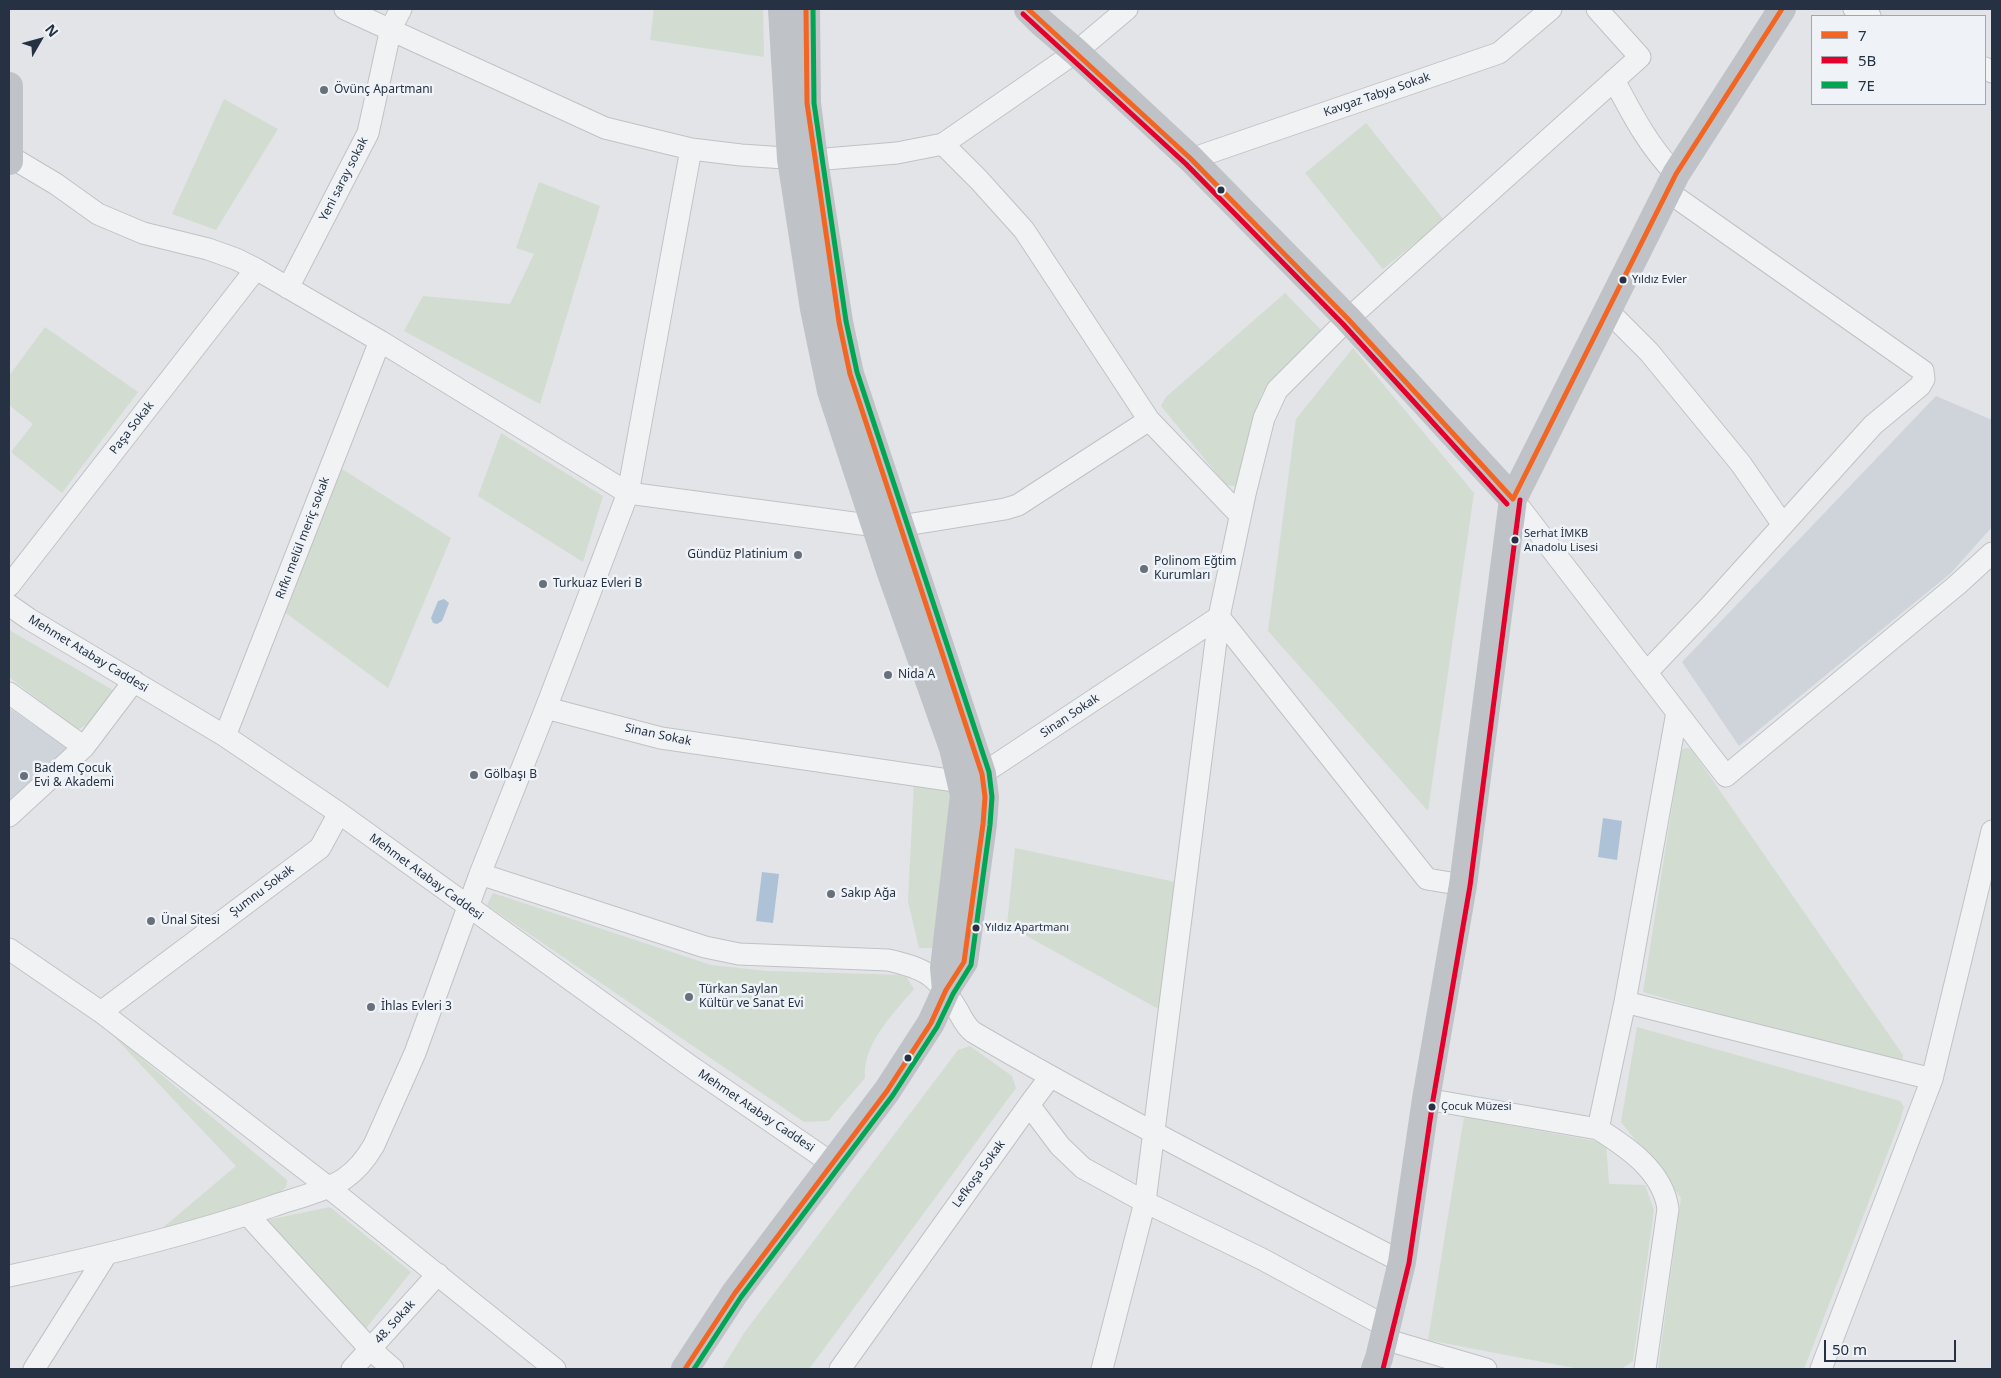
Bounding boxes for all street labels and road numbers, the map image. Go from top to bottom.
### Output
street label: Kavgaz Tabya Sokak [1322,70,1432,120]
street label: Yeni saray sokak [317,135,371,223]
street label: Paşa Sokak [107,399,157,457]
street label: Rıfkı melül meriç sokak [273,475,333,601]
street label: Mehmet Atabay Caddesi [25,612,151,696]
street label: Sinan Sokak [1038,691,1102,741]
street label: Sinan Sokak [623,721,693,749]
street label: Mehmet Atabay Caddesi [366,831,486,923]
street label: Şumnu Sokak [227,862,297,920]
street label: Mehmet Atabay Caddesi [695,1067,817,1155]
street label: Lefkoşa Sokak [950,1137,1008,1211]
street label: 48. Sokak [372,1297,418,1347]

